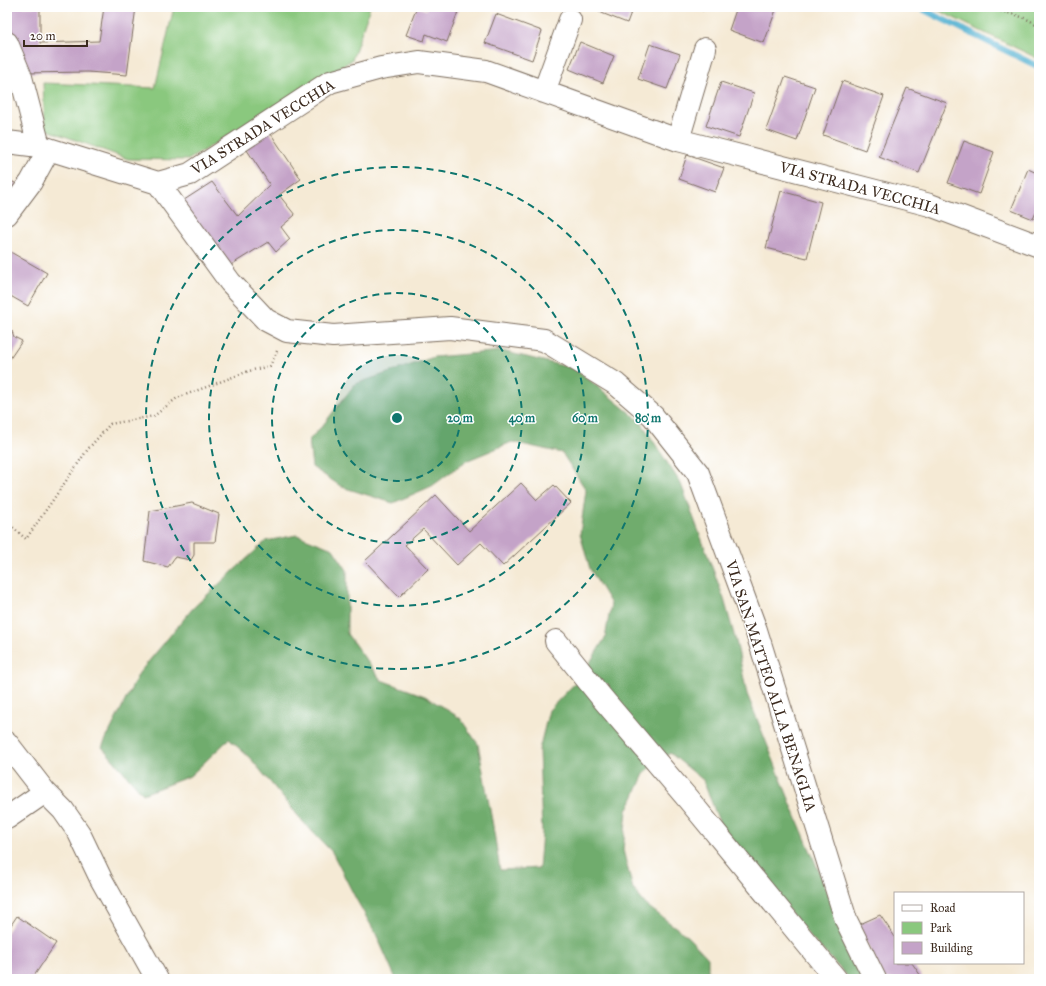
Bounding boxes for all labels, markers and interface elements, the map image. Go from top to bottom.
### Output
scale bar [24,22,87,48]
text: 20 m [30,29,56,43]
street label: VIA STRADA VECCHIA [187,75,338,179]
street label: VIA STRADA VECCHIA [777,158,942,218]
centre of rings [390,411,404,425]
text: 20 m [447,411,474,425]
text: 40 m [509,411,536,426]
text: 60 m [572,411,599,425]
text: 80 m [635,411,662,425]
street label: VIA SAN MATTEO ALLA BENAGLIA [721,557,820,814]
legend [894,892,1024,964]
text: Road [930,901,956,915]
text: Park [930,921,952,935]
text: Building [930,941,973,956]

